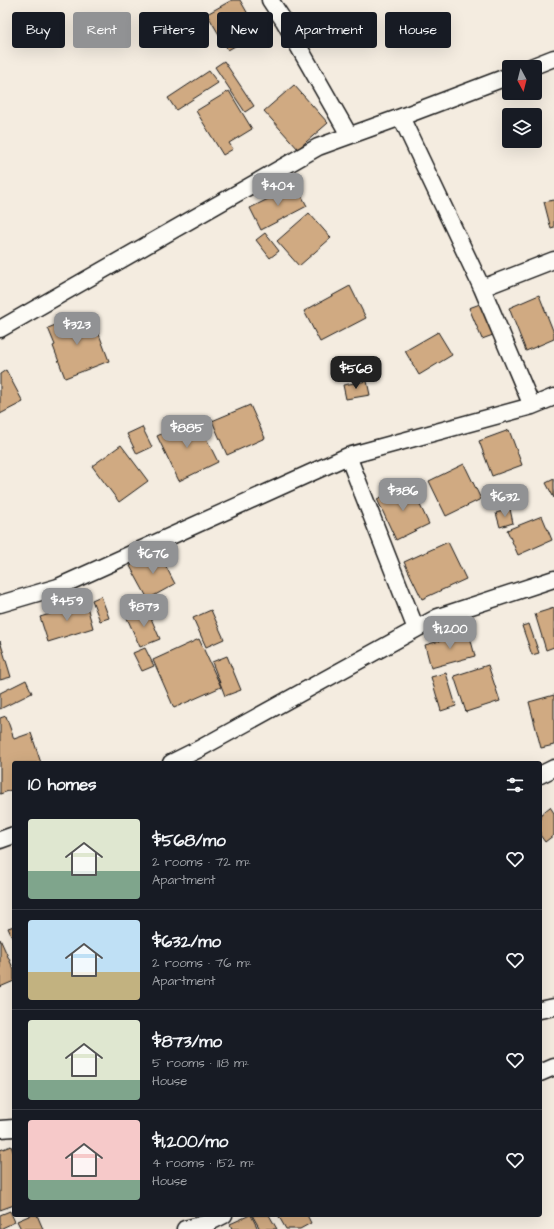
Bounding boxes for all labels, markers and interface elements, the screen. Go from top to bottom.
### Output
chip: Buy [12,12,65,48]
chip: Rent [73,12,131,48]
chip: Filters [139,12,209,48]
chip: New [217,12,273,48]
chip: Apartment [281,12,377,48]
chip: House [385,12,451,48]
north arrow [502,60,542,100]
map controls [502,60,542,148]
button: layers [502,108,542,148]
pin: $404 [254,173,302,207]
text: $404 [261,177,295,195]
pin: $323 [53,312,101,346]
text: $323 [63,316,91,334]
pin: $568 [332,356,380,390]
text: $568 [339,360,373,378]
pin: $885 [163,415,211,449]
text: $885 [170,419,204,437]
pin: $386 [379,478,427,512]
text: $386 [388,482,418,500]
pin: $632 [481,484,529,518]
text: $632 [490,488,520,506]
pin: $676 [129,541,177,575]
text: $676 [137,545,169,563]
pin: $459 [43,588,91,622]
text: $459 [51,592,83,610]
pin: $873 [120,594,168,628]
text: $873 [129,598,159,616]
pin: $1,200 [417,616,483,650]
text: $1,200 [432,620,468,638]
text: 10 homes [28,773,97,797]
icon: filters [504,774,526,796]
text: $568/mo [152,829,226,853]
icon: home [60,835,108,883]
icon: heart [504,848,526,870]
text: 2 rooms · 72 m² [152,853,251,871]
text: Apartment [152,871,216,889]
text: $632/mo [152,930,221,954]
icon: home [60,936,108,984]
icon: heart [504,949,526,971]
text: 2 rooms · 76 m² [152,954,252,972]
text: Apartment [152,972,216,990]
text: $873/mo [152,1030,222,1054]
icon: home [60,1036,108,1084]
icon: heart [504,1049,526,1071]
text: 5 rooms · 118 m² [152,1054,249,1072]
text: House [152,1072,187,1090]
text: $1,200/mo [152,1130,228,1154]
icon: home [60,1136,108,1184]
icon: heart [504,1149,526,1171]
text: 4 rooms · 152 m² [152,1154,255,1172]
text: House [152,1172,187,1190]

